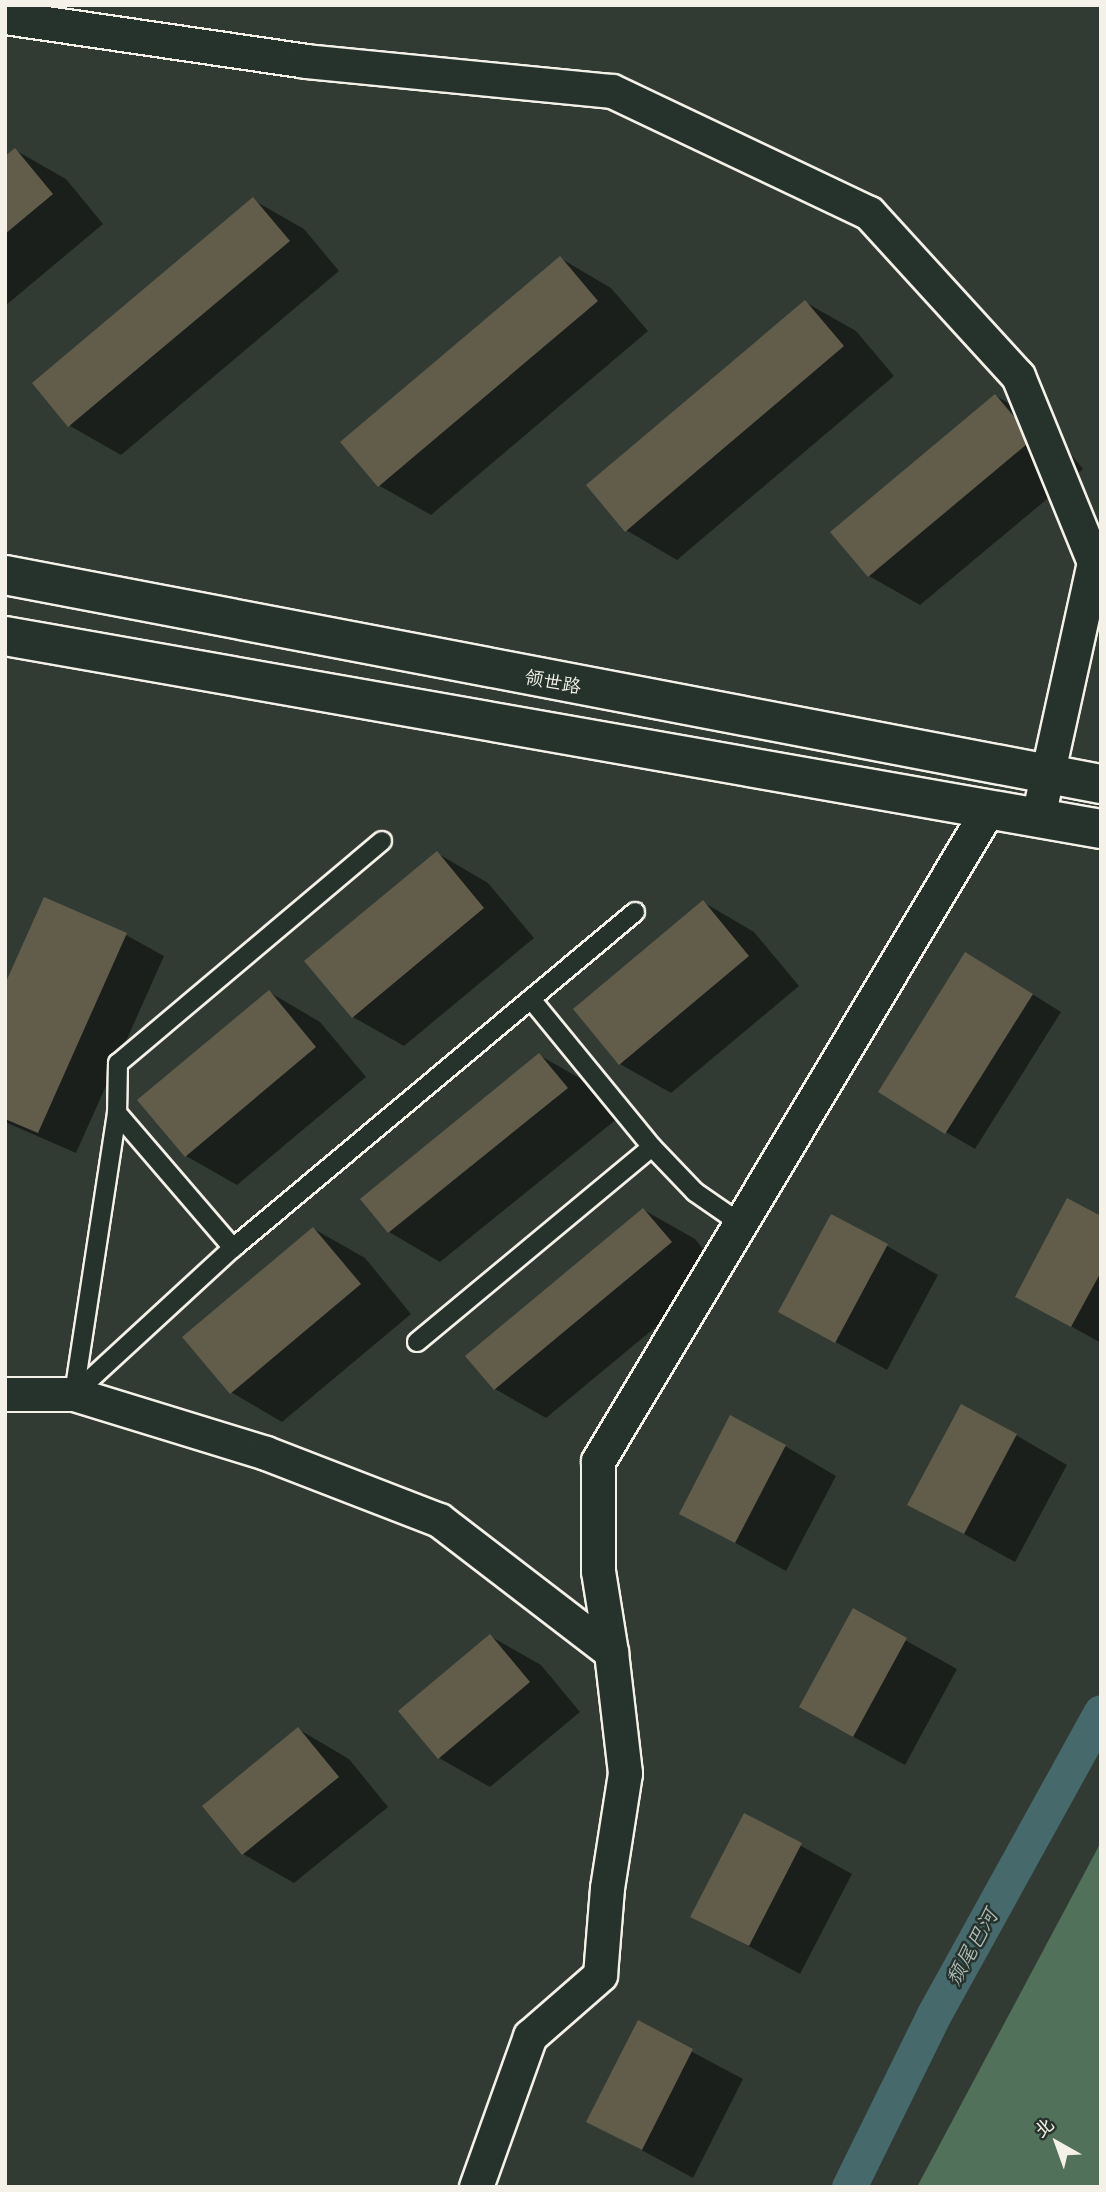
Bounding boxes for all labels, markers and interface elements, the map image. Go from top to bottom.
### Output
street label: 领世路 [523,664,583,698]
water label: 颓尾巴河 [940,1904,1002,1990]
north arrow [1022,2108,1092,2178]
text: 北 [1028,2111,1058,2142]

